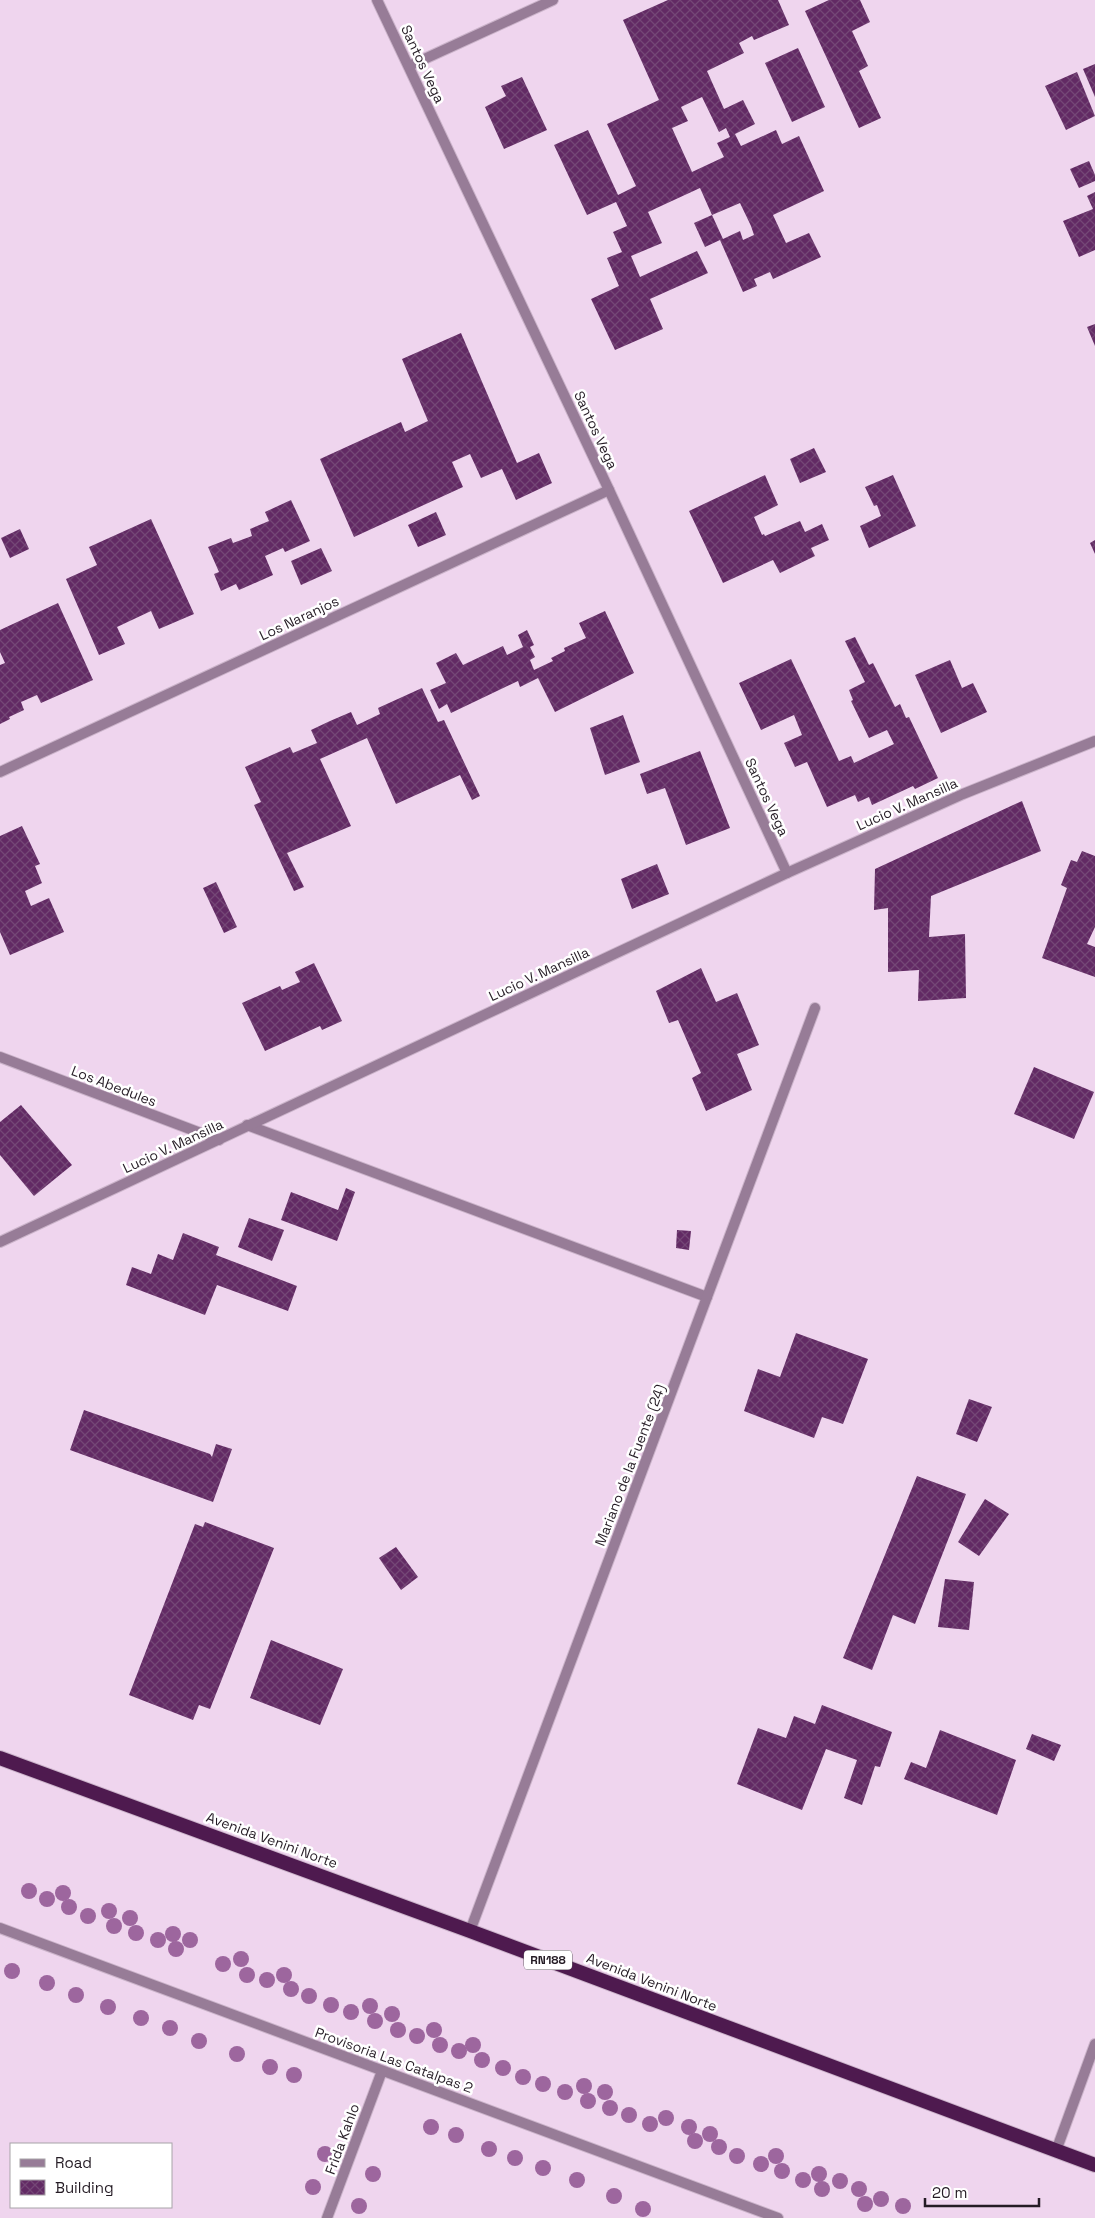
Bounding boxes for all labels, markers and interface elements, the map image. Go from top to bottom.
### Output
street label: Santos Vega [397,22,449,106]
street label: Santos Vega [570,388,622,472]
street label: Los Naranjos [256,592,342,644]
street label: Santos Vega [741,755,793,839]
street label: Lucio V. Mansilla [854,774,960,834]
street label: Lucio V. Mansilla [486,943,592,1005]
street label: Los Abedules [69,1061,159,1111]
street label: Lucio V. Mansilla [120,1115,226,1177]
street label: Mariano de la Fuente (24) [591,1382,669,1548]
street label: Avenida Venini Norte [204,1808,340,1872]
street label: Avenida Venini Norte [584,1949,720,2015]
road number: RN188 [524,1950,572,1970]
street label: Provisoria Las Catalpas 2 [313,2023,475,2097]
street label: Frida Kahlo [321,2101,363,2177]
legend [10,2143,172,2208]
text: Road [55,2153,92,2172]
scale bar [925,2176,1039,2208]
text: Building [55,2178,114,2197]
text: 20 m [932,2183,967,2202]

